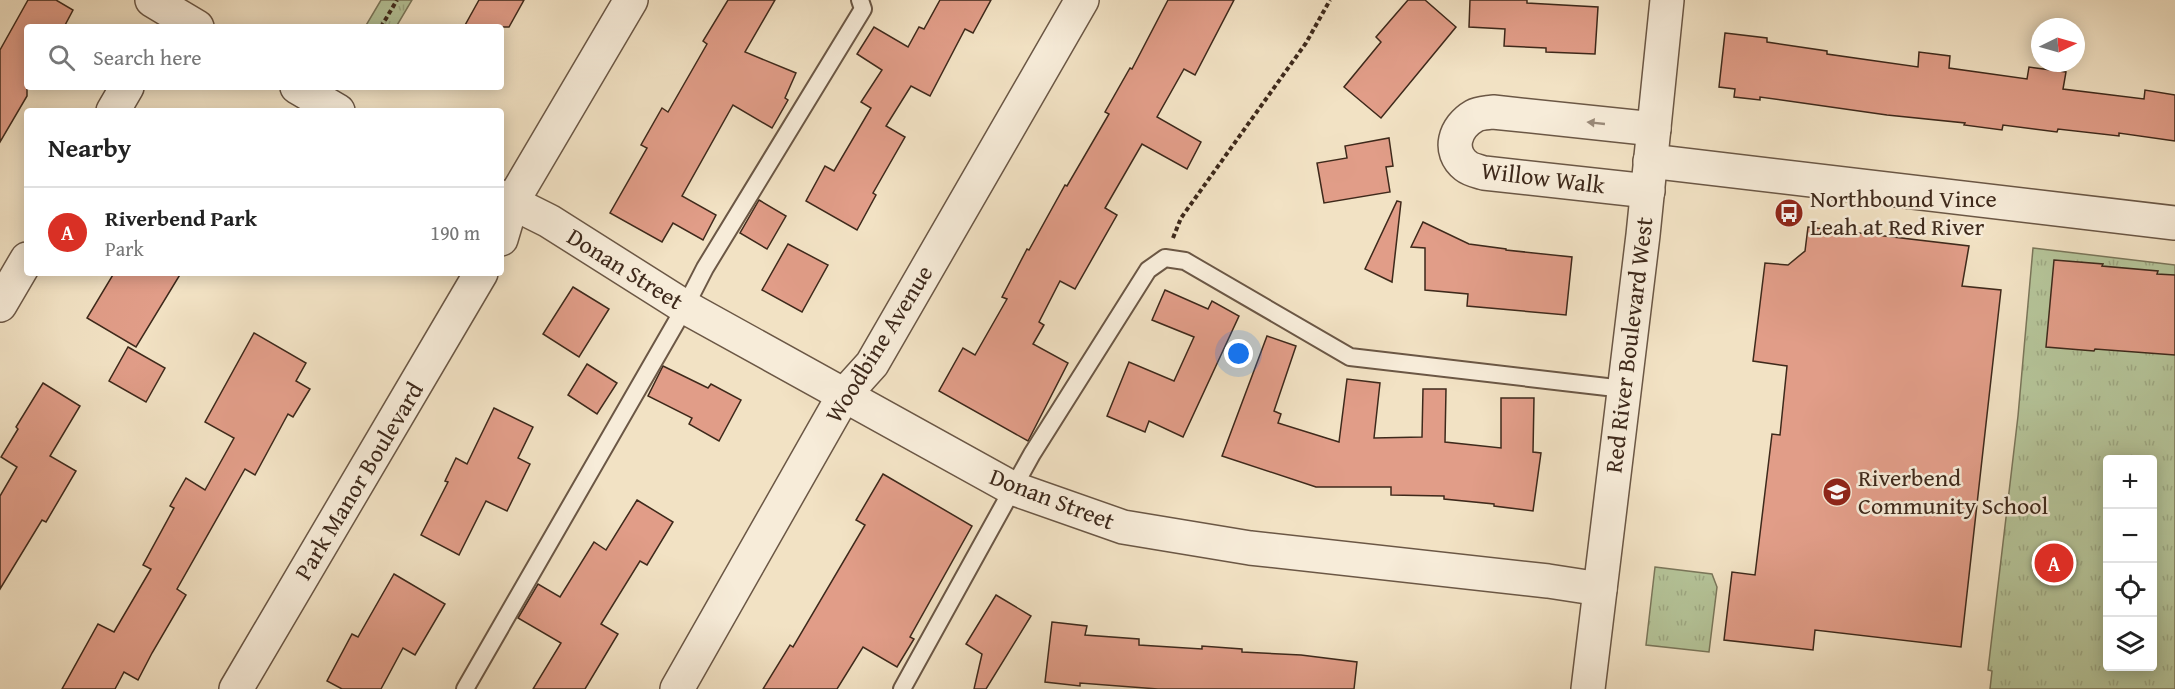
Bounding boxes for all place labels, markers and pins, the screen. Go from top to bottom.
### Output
place label: Northbound Vince Leah at Red River [1810,181,1997,244]
bus stop icon: Northbound Vince Leah at Red River [1773,197,1805,229]
place label: Riverbend Community School [1858,460,2048,523]
school or university icon: Riverbend Community School [1821,476,1853,508]
pin: A [2034,540,2074,586]

